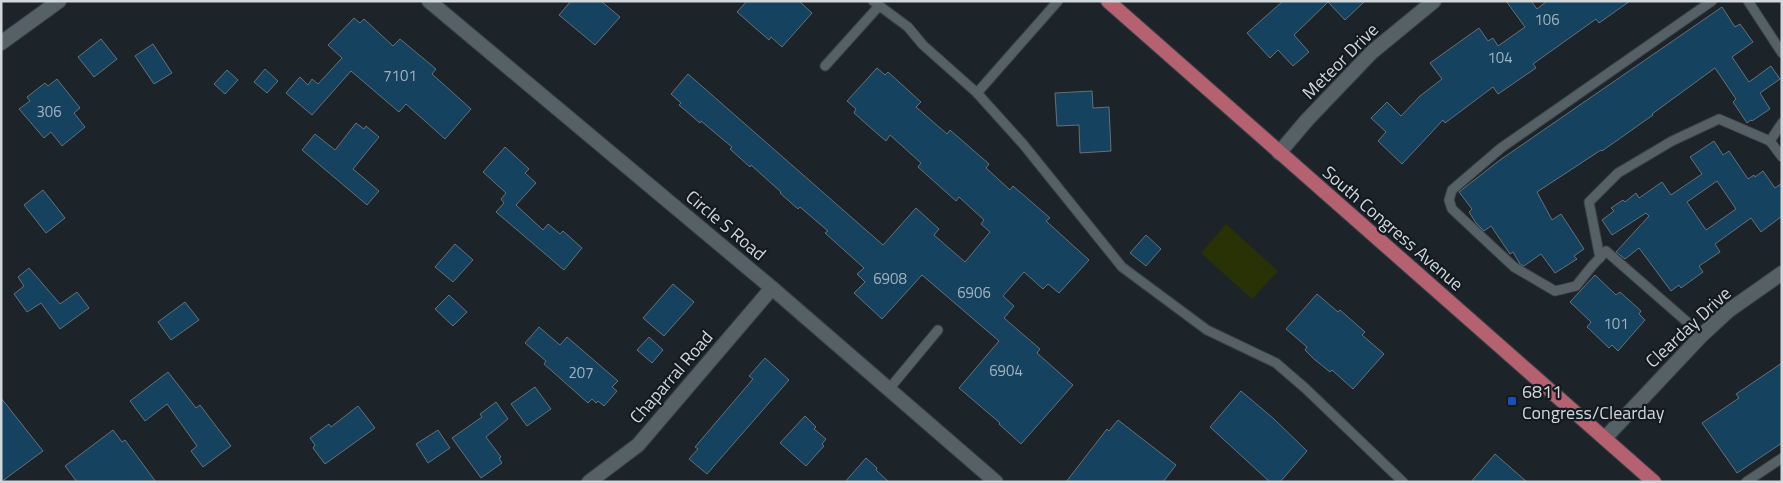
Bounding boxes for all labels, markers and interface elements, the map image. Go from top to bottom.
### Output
house number: 106 [1534,8,1560,31]
street label: Meteor Drive [1296,17,1384,105]
house number: 104 [1487,46,1513,69]
house number: 7101 [383,64,417,87]
house number: 306 [36,100,62,123]
street label: South Congress Avenue [1317,159,1469,297]
street label: Circle S Road [680,183,772,267]
house number: 6908 [873,267,907,290]
street label: Clearday Drive [1639,280,1737,374]
house number: 6906 [957,281,991,304]
house number: 101 [1603,312,1629,335]
street label: Chaparral Road [623,325,719,429]
house number: 6904 [989,359,1023,382]
house number: 207 [568,361,594,384]
place label: 6811 Congress/Clearday [1522,378,1665,426]
marker: 6811 Congress/Clearday [1506,395,1518,407]

